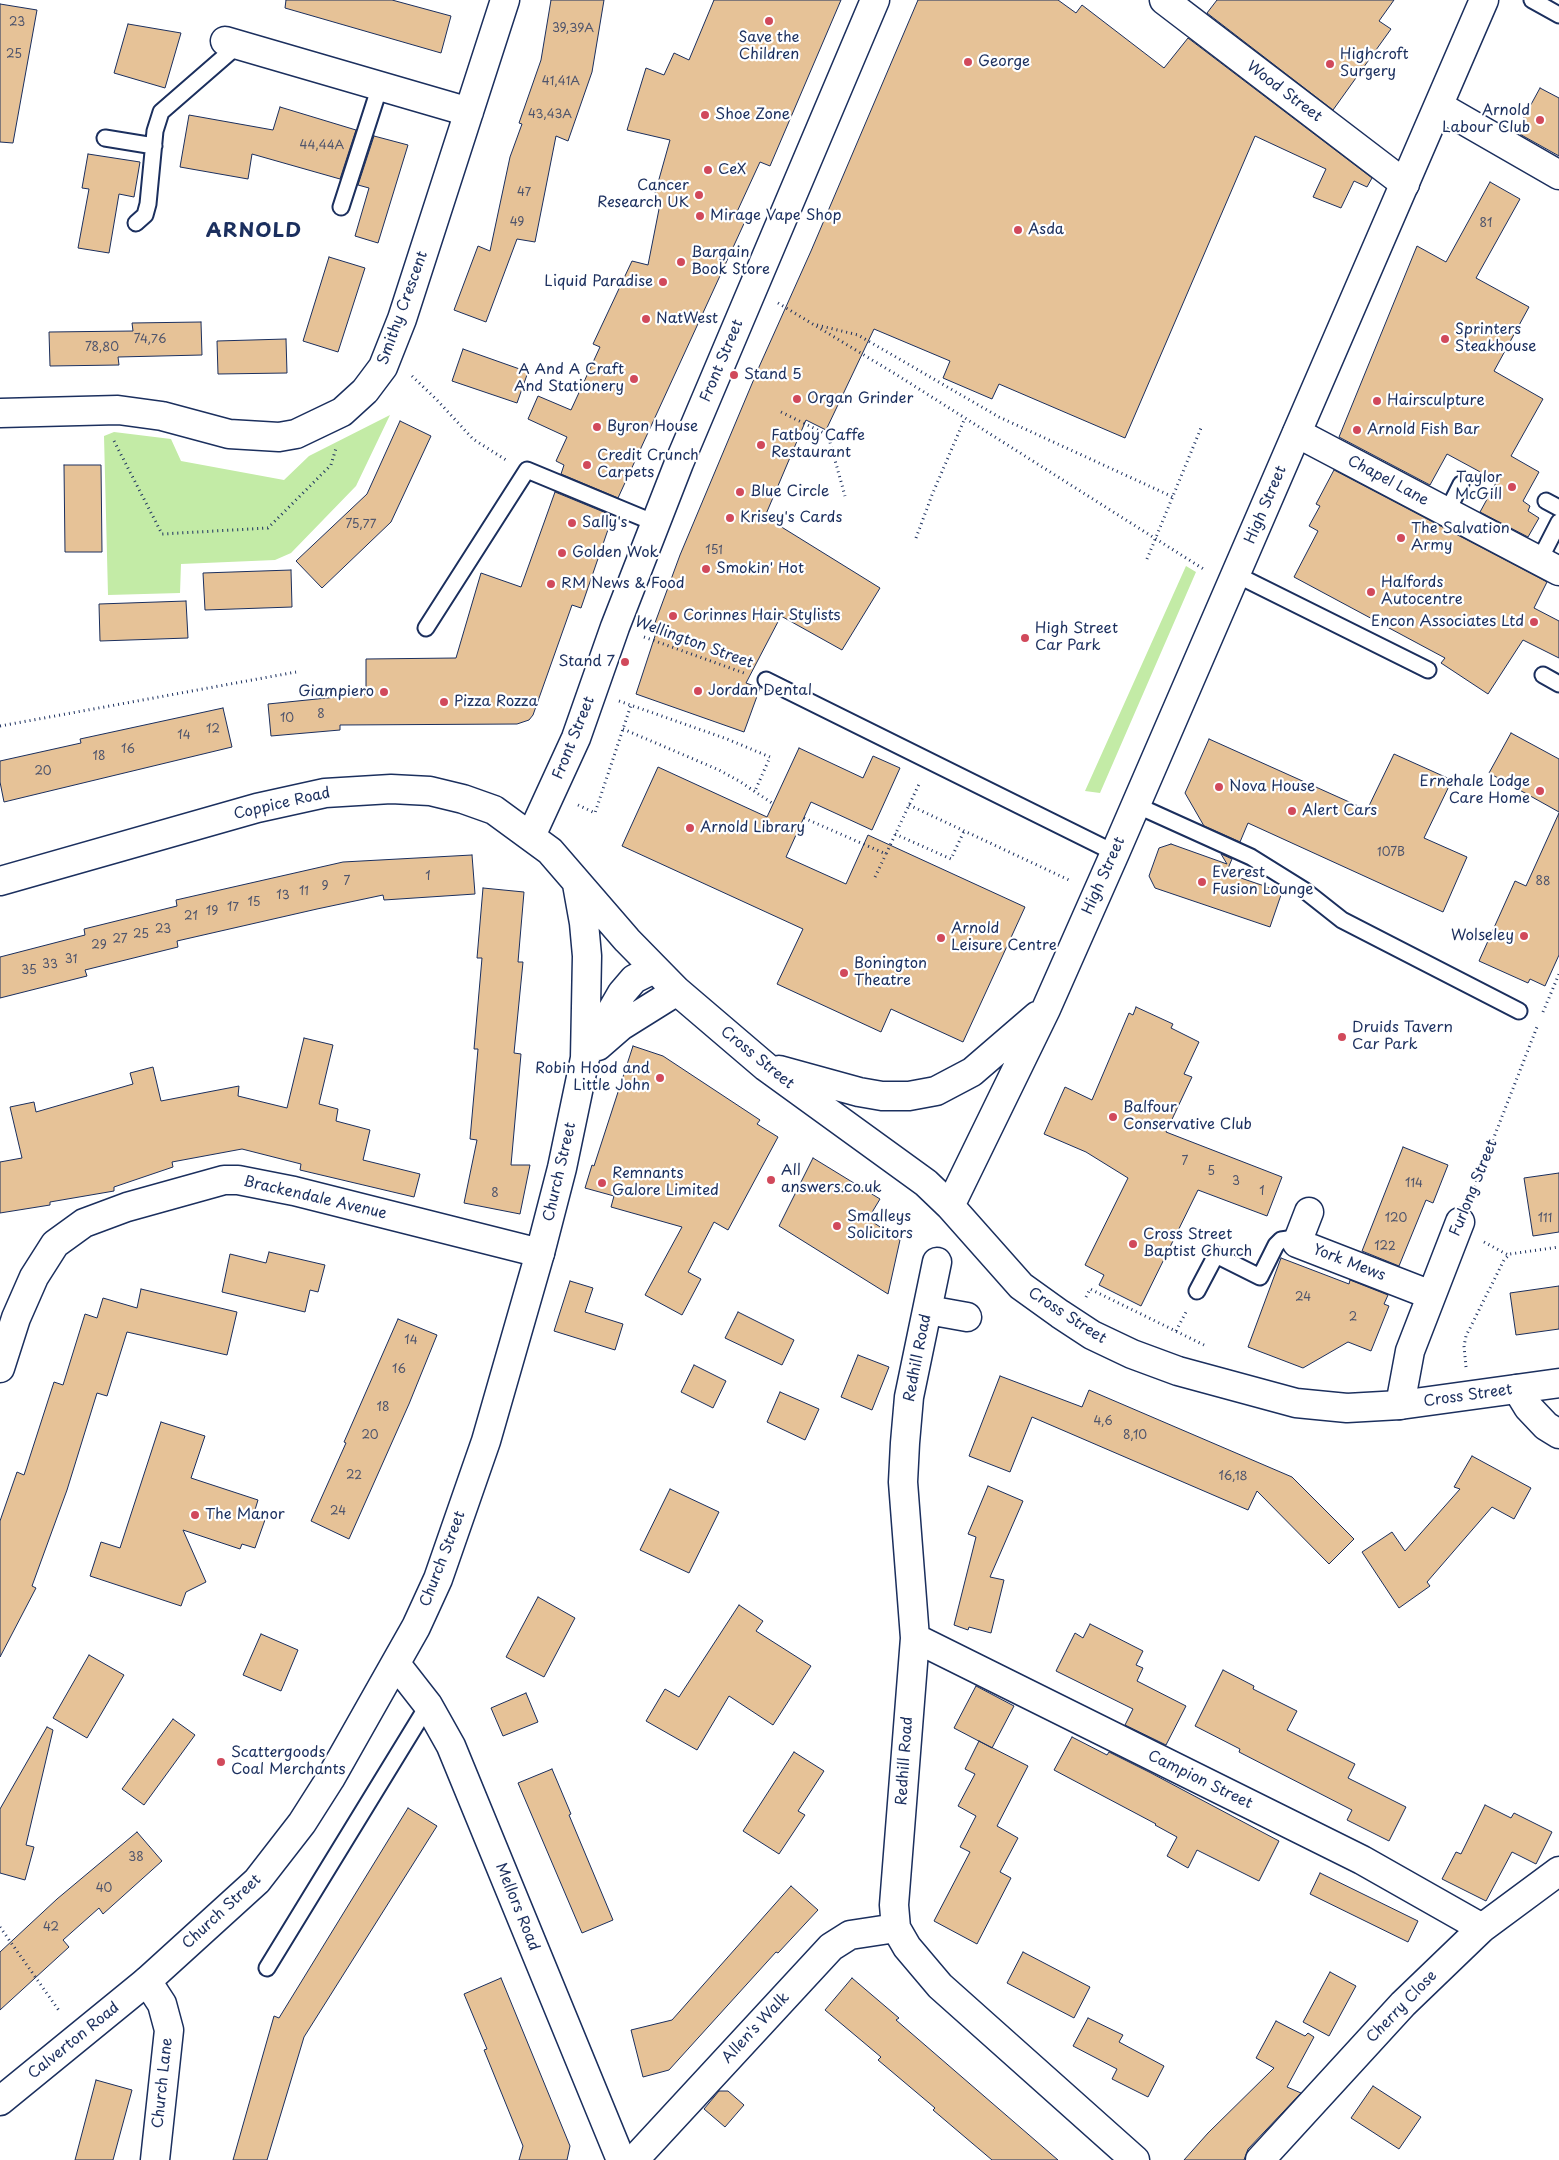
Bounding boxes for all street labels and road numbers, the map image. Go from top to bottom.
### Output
street label: Wood Street [1243,58,1325,126]
street label: Smithy Crescent [374,249,432,367]
street label: Front Street [697,317,747,405]
street label: Chapel Lane [1344,452,1432,510]
street label: High Street [1241,463,1291,547]
street label: Wellington Street [632,613,756,673]
street label: Front Street [549,694,599,782]
street label: Coppice Road [232,784,332,824]
street label: High Street [1079,834,1129,918]
street label: Cross Street [717,1023,797,1093]
street label: Church Street [540,1121,580,1223]
street label: Furlong Street [1446,1137,1502,1239]
street label: Brackendale Avenue [241,1173,389,1223]
street label: York Mews [1310,1241,1388,1285]
street label: Cross Street [1025,1284,1109,1348]
street label: Redhill Road [901,1313,935,1403]
street label: Cross Street [1422,1381,1514,1411]
street label: Church Street [416,1509,470,1609]
street label: Redhill Road [893,1716,917,1806]
street label: Campion Street [1145,1747,1255,1813]
street label: Mellors Road [491,1860,543,1954]
street label: Church Street [179,1871,265,1953]
street label: Cherry Close [1363,1967,1441,2047]
street label: Allen's Walk [719,1989,793,2067]
street label: Calverton Road [25,1999,123,2083]
street label: Church Lane [149,2037,177,2129]

